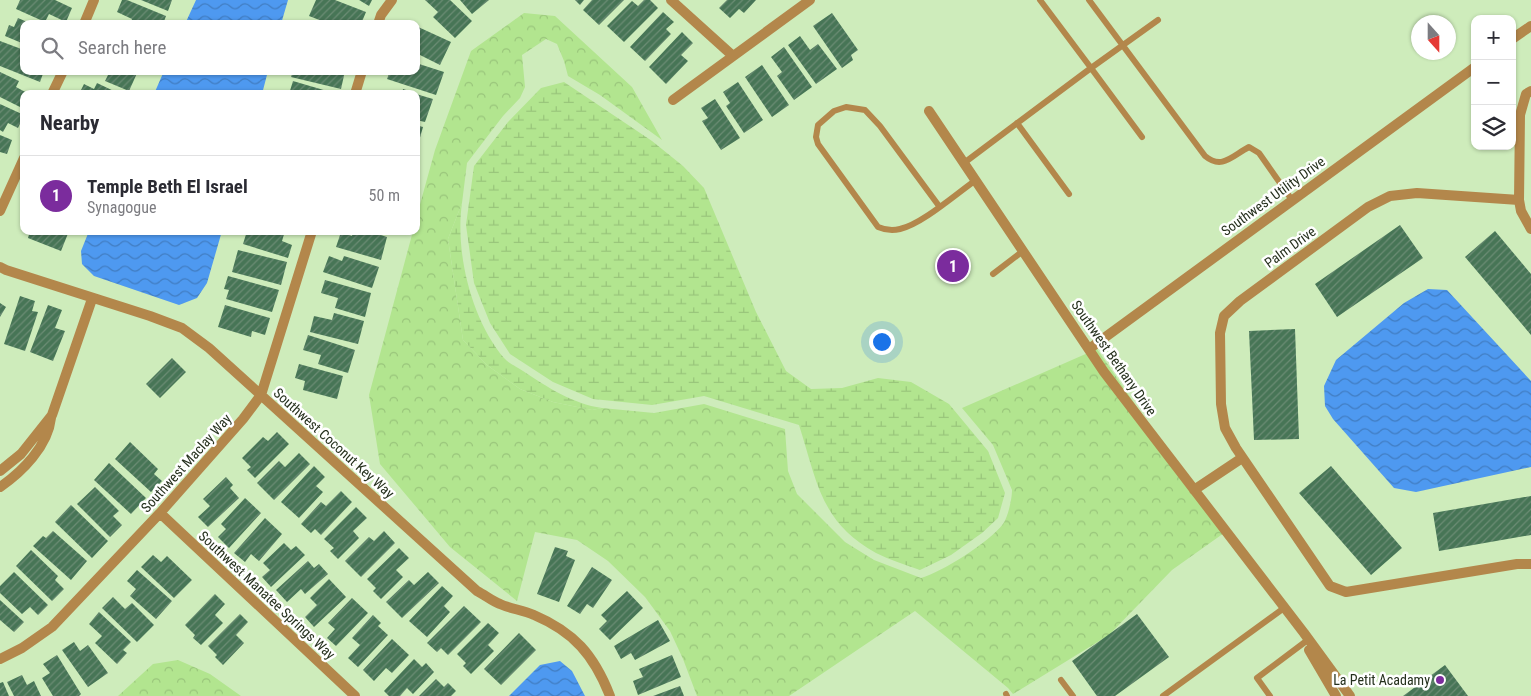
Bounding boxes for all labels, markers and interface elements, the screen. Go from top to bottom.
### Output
north arrow [1411,15,1456,60]
map controls [1471,15,1516,150]
button: + [1471,15,1516,60]
search box [20,20,420,75]
icon: search [38,34,66,62]
text: Search here [78,36,166,59]
button: − [1471,60,1516,105]
button: layers [1471,105,1516,150]
text: Nearby [40,111,99,135]
street label: Southwest Utility Drive [1218,153,1328,239]
text: Temple Beth El Israel [87,175,248,198]
text: 1 [52,186,60,205]
text: 50 m [368,186,400,205]
text: Synagogue [87,198,156,217]
street label: Palm Drive [1261,223,1319,271]
pin: 1 [937,247,969,285]
street label: Southwest Bethany Drive [1068,297,1160,419]
your location [869,329,895,355]
street label: Southwest Coconut Key Way [270,385,398,501]
street label: Southwest Maclay Way [138,410,234,515]
street label: Southwest Manatee Springs Way [196,528,339,662]
place label: La Petit Acadamy [1333,672,1430,688]
marker: La Petit Acadamy [1434,674,1446,686]

